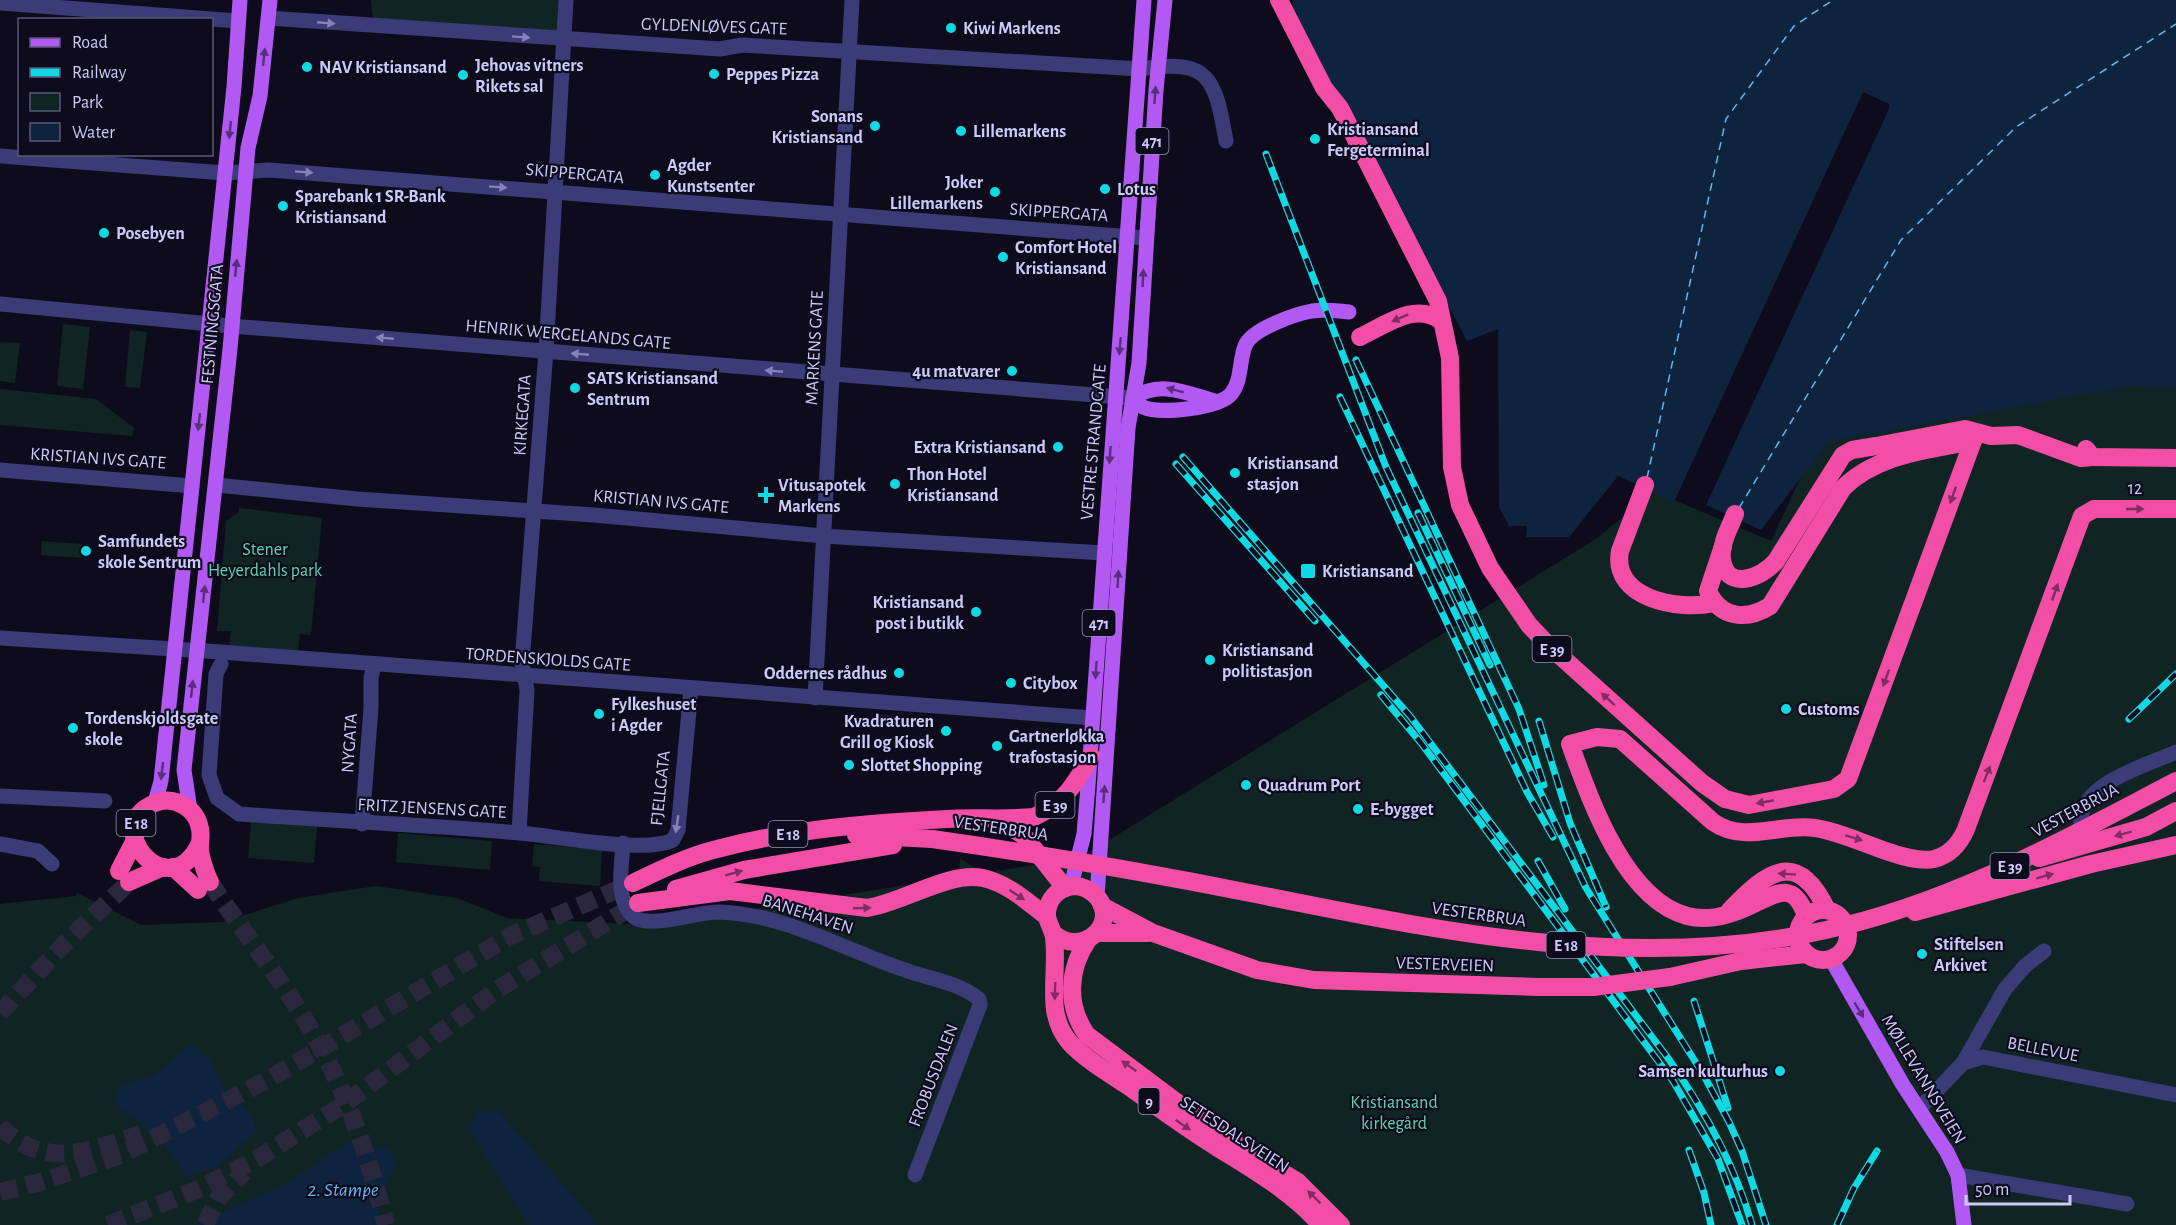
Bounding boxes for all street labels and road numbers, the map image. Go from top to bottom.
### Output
street label: GYLDENLØVES GATE [640,15,788,39]
road number: 471 [1136,128,1168,154]
street label: SKIPPERGATA [525,161,626,187]
street label: SKIPPERGATA [1009,201,1109,225]
street label: FESTNINGSGATA [199,263,227,385]
street label: MARKENS GATE [803,290,827,406]
street label: HENRIK WERGELANDS GATE [465,317,672,353]
street label: VESTRE STRANDGATE [1078,363,1110,521]
street label: KIRKEGATA [511,373,535,456]
street label: KRISTIAN IVS GATE [30,445,167,473]
street label: 12 [2128,480,2142,498]
street label: KRISTIAN IVS GATE [592,487,730,517]
road number: 471 [1082,610,1116,636]
road number: E 39 [1532,636,1572,662]
street label: TORDENSKJOLDS GATE [465,645,631,675]
street label: NYGATA [339,712,361,773]
street label: FJELLGATA [648,749,674,827]
street label: VESTERBRUA [2029,780,2122,841]
road number: E 39 [1036,792,1074,818]
street label: FRITZ JENSENS GATE [357,796,507,822]
road number: E 18 [116,810,156,836]
street label: VESTERBRUA [952,813,1050,845]
road number: E 18 [768,821,808,847]
road number: E 39 [1990,853,2030,879]
street label: BANEHAVEN [760,892,855,938]
street label: VESTERBRUA [1430,899,1528,931]
road number: E 18 [1546,932,1586,958]
street label: VESTERVEIEN [1395,954,1495,976]
street label: MØLLEVANNSVEIEN [1878,1012,1969,1147]
street label: FROBUSDALEN [906,1021,962,1129]
street label: BELLEVUE [2006,1034,2080,1066]
road number: 9 [1138,1088,1160,1114]
street label: SETESDALSVEIEN [1177,1093,1292,1177]

